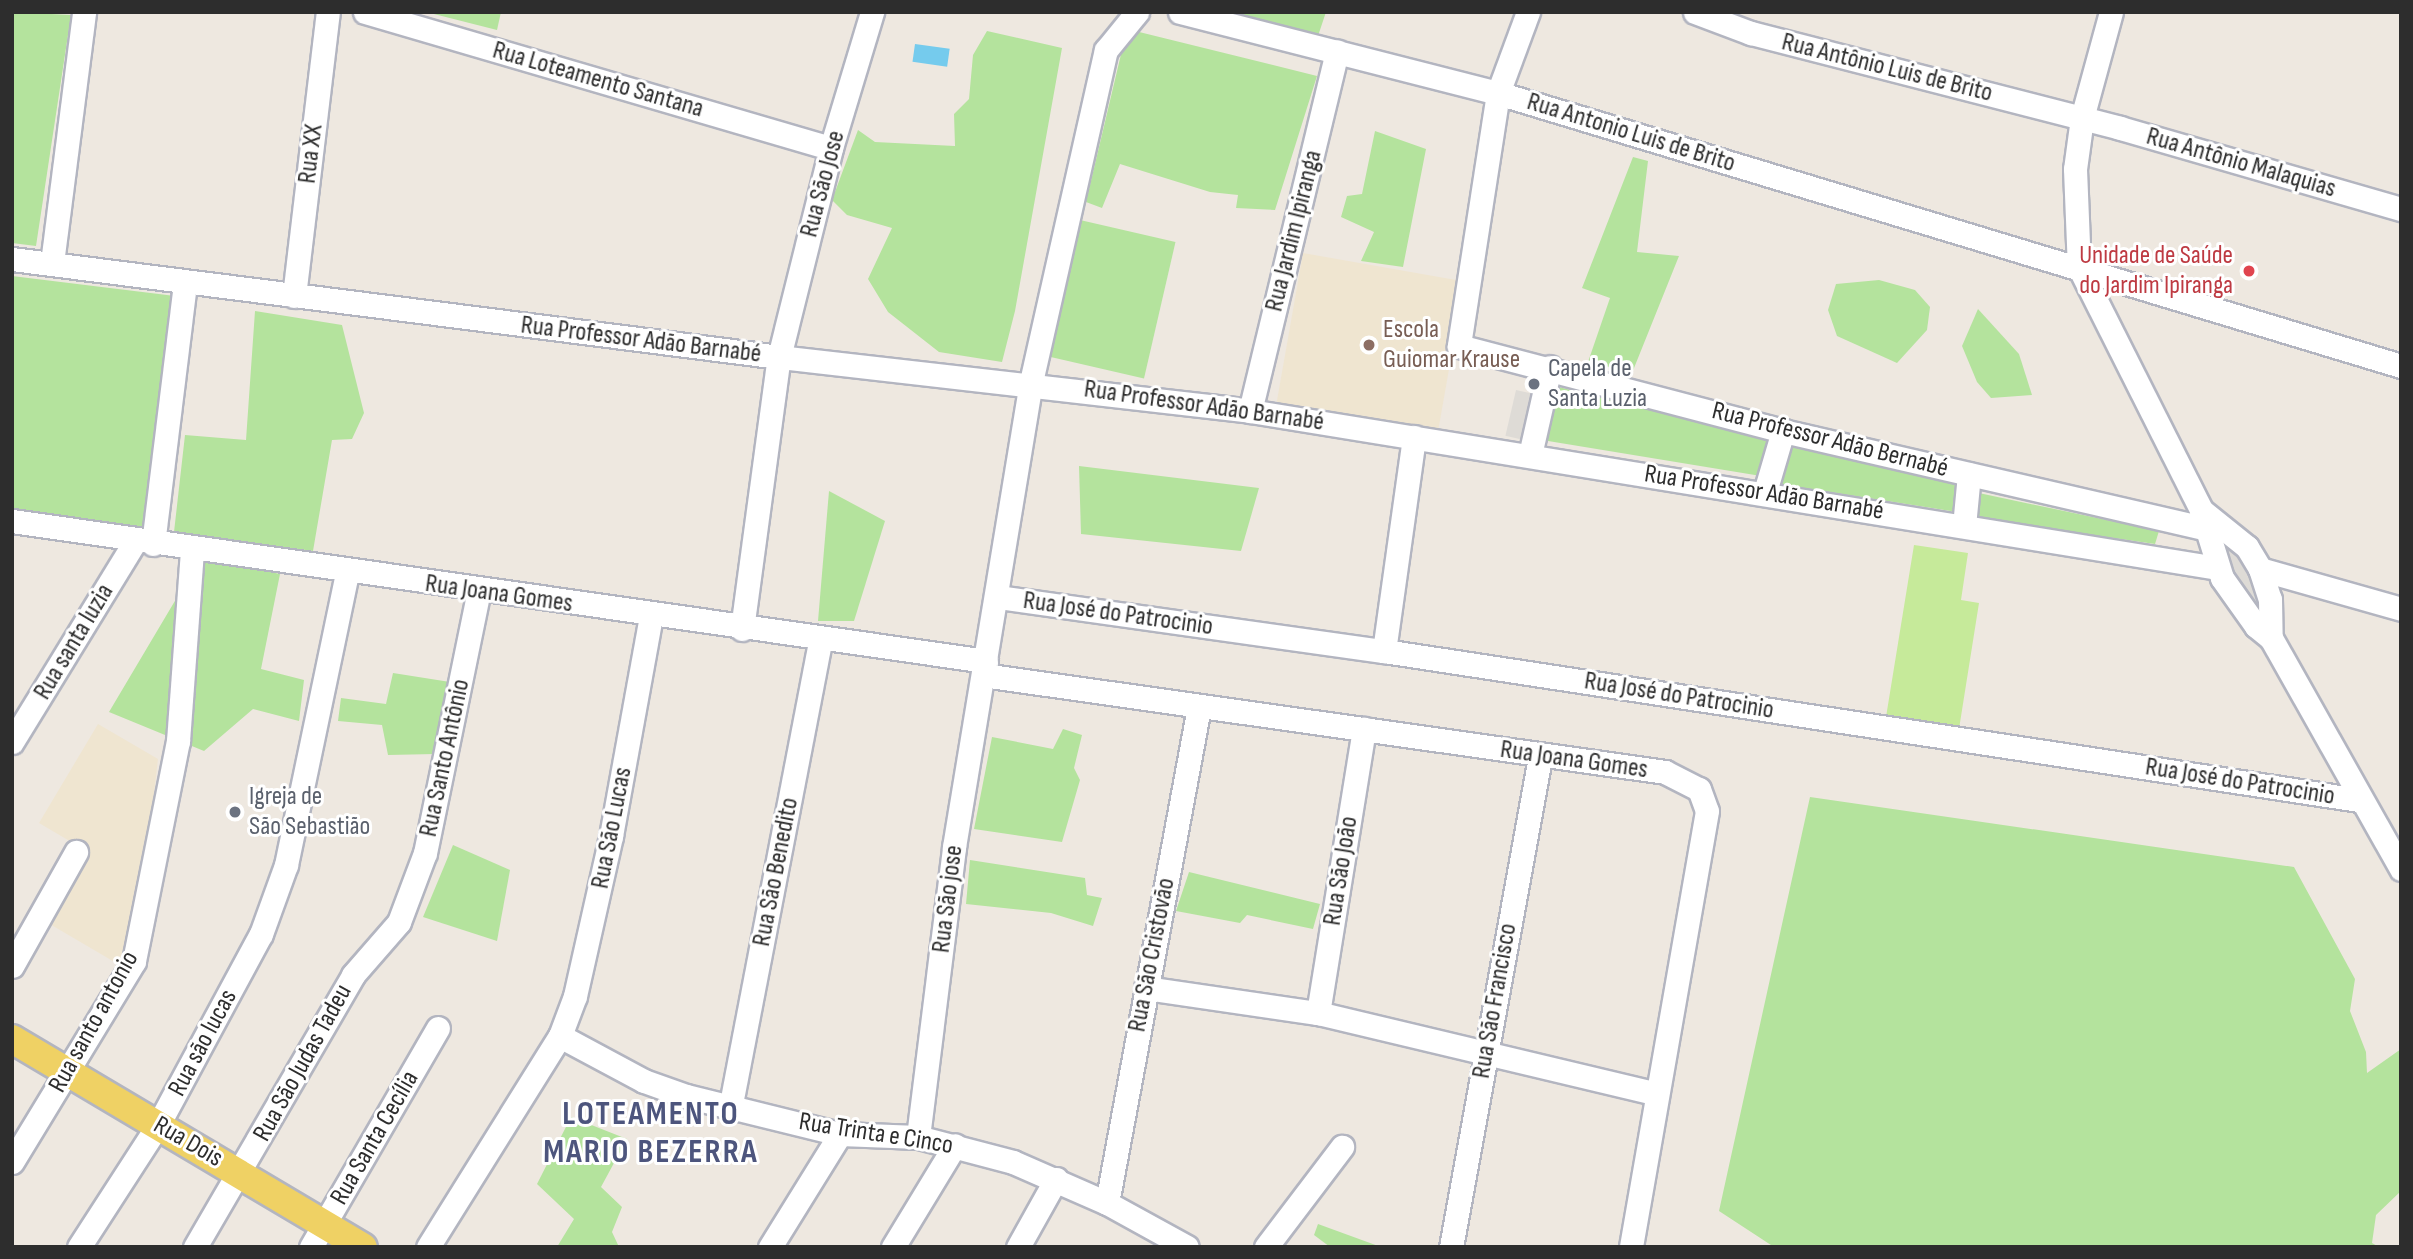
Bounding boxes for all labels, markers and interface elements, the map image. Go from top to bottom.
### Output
street label: Rua Antônio Luis de Brito [1778,27,1996,109]
street label: Rua Loteamento Santana [489,35,707,125]
street label: Rua Antonio Luis de Brito [1523,87,1739,179]
street label: Rua Antônio Malaquias [2143,121,2339,205]
street label: Rua XX [292,123,330,185]
street label: Rua São Jose [794,127,852,241]
street label: Rua Jardim Ipiranga [1259,147,1329,315]
place label: Unidade de Saúde do Jardim Ipiranga [2079,240,2233,302]
marker: Unidade de Saúde do Jardim Ipiranga [2239,261,2259,281]
street label: Rua Professor Adão Barnabé [519,310,763,370]
place label: Escola Guiomar Krause [1383,314,1520,376]
marker: Escola Guiomar Krause [1361,337,1377,353]
place label: Capela de Santa Luzia [1548,353,1647,414]
street label: Rua Professor Adão Barnabé [1082,374,1326,438]
marker: Capela de Santa Luzia [1526,376,1542,392]
street label: Rua Professor Adão Bernabé [1709,396,1951,484]
street label: Rua Professor Adão Barnabé [1642,459,1886,527]
street label: Rua Joana Gomes [423,568,575,620]
street label: Rua santa luzia [27,579,121,705]
street label: Rua José do Patrocinio [1021,585,1215,643]
street label: Rua José do Patrocinio [1582,666,1776,726]
street label: Rua Santo Antônio [413,676,477,840]
street label: Rua Joana Gomes [1498,734,1650,786]
street label: Rua José do Patrocinio [2143,752,2337,812]
street label: Rua São Lucas [585,765,639,891]
place label: Igreja de São Sebastião [249,781,370,842]
street label: Rua São Benedito [746,795,806,949]
marker: Igreja de São Sebastião [227,804,243,820]
street label: Rua São João [1317,814,1365,928]
street label: Rua São jose [926,843,970,955]
street label: Rua São Cristovão [1122,875,1182,1035]
street label: Rua São Francisco [1466,921,1524,1081]
street label: Rua santo antonio [42,946,146,1098]
street label: Rua São Judas Tadeu [247,979,359,1147]
street label: Rua são lucas [162,984,244,1102]
street label: Rua Santa Cecília [324,1065,426,1211]
district label: LOTEAMENTO MARIO BEZERRA [545,1095,757,1173]
street label: Rua Trinta e Cinco [797,1106,955,1162]
street label: Rua Dois [148,1110,228,1174]

